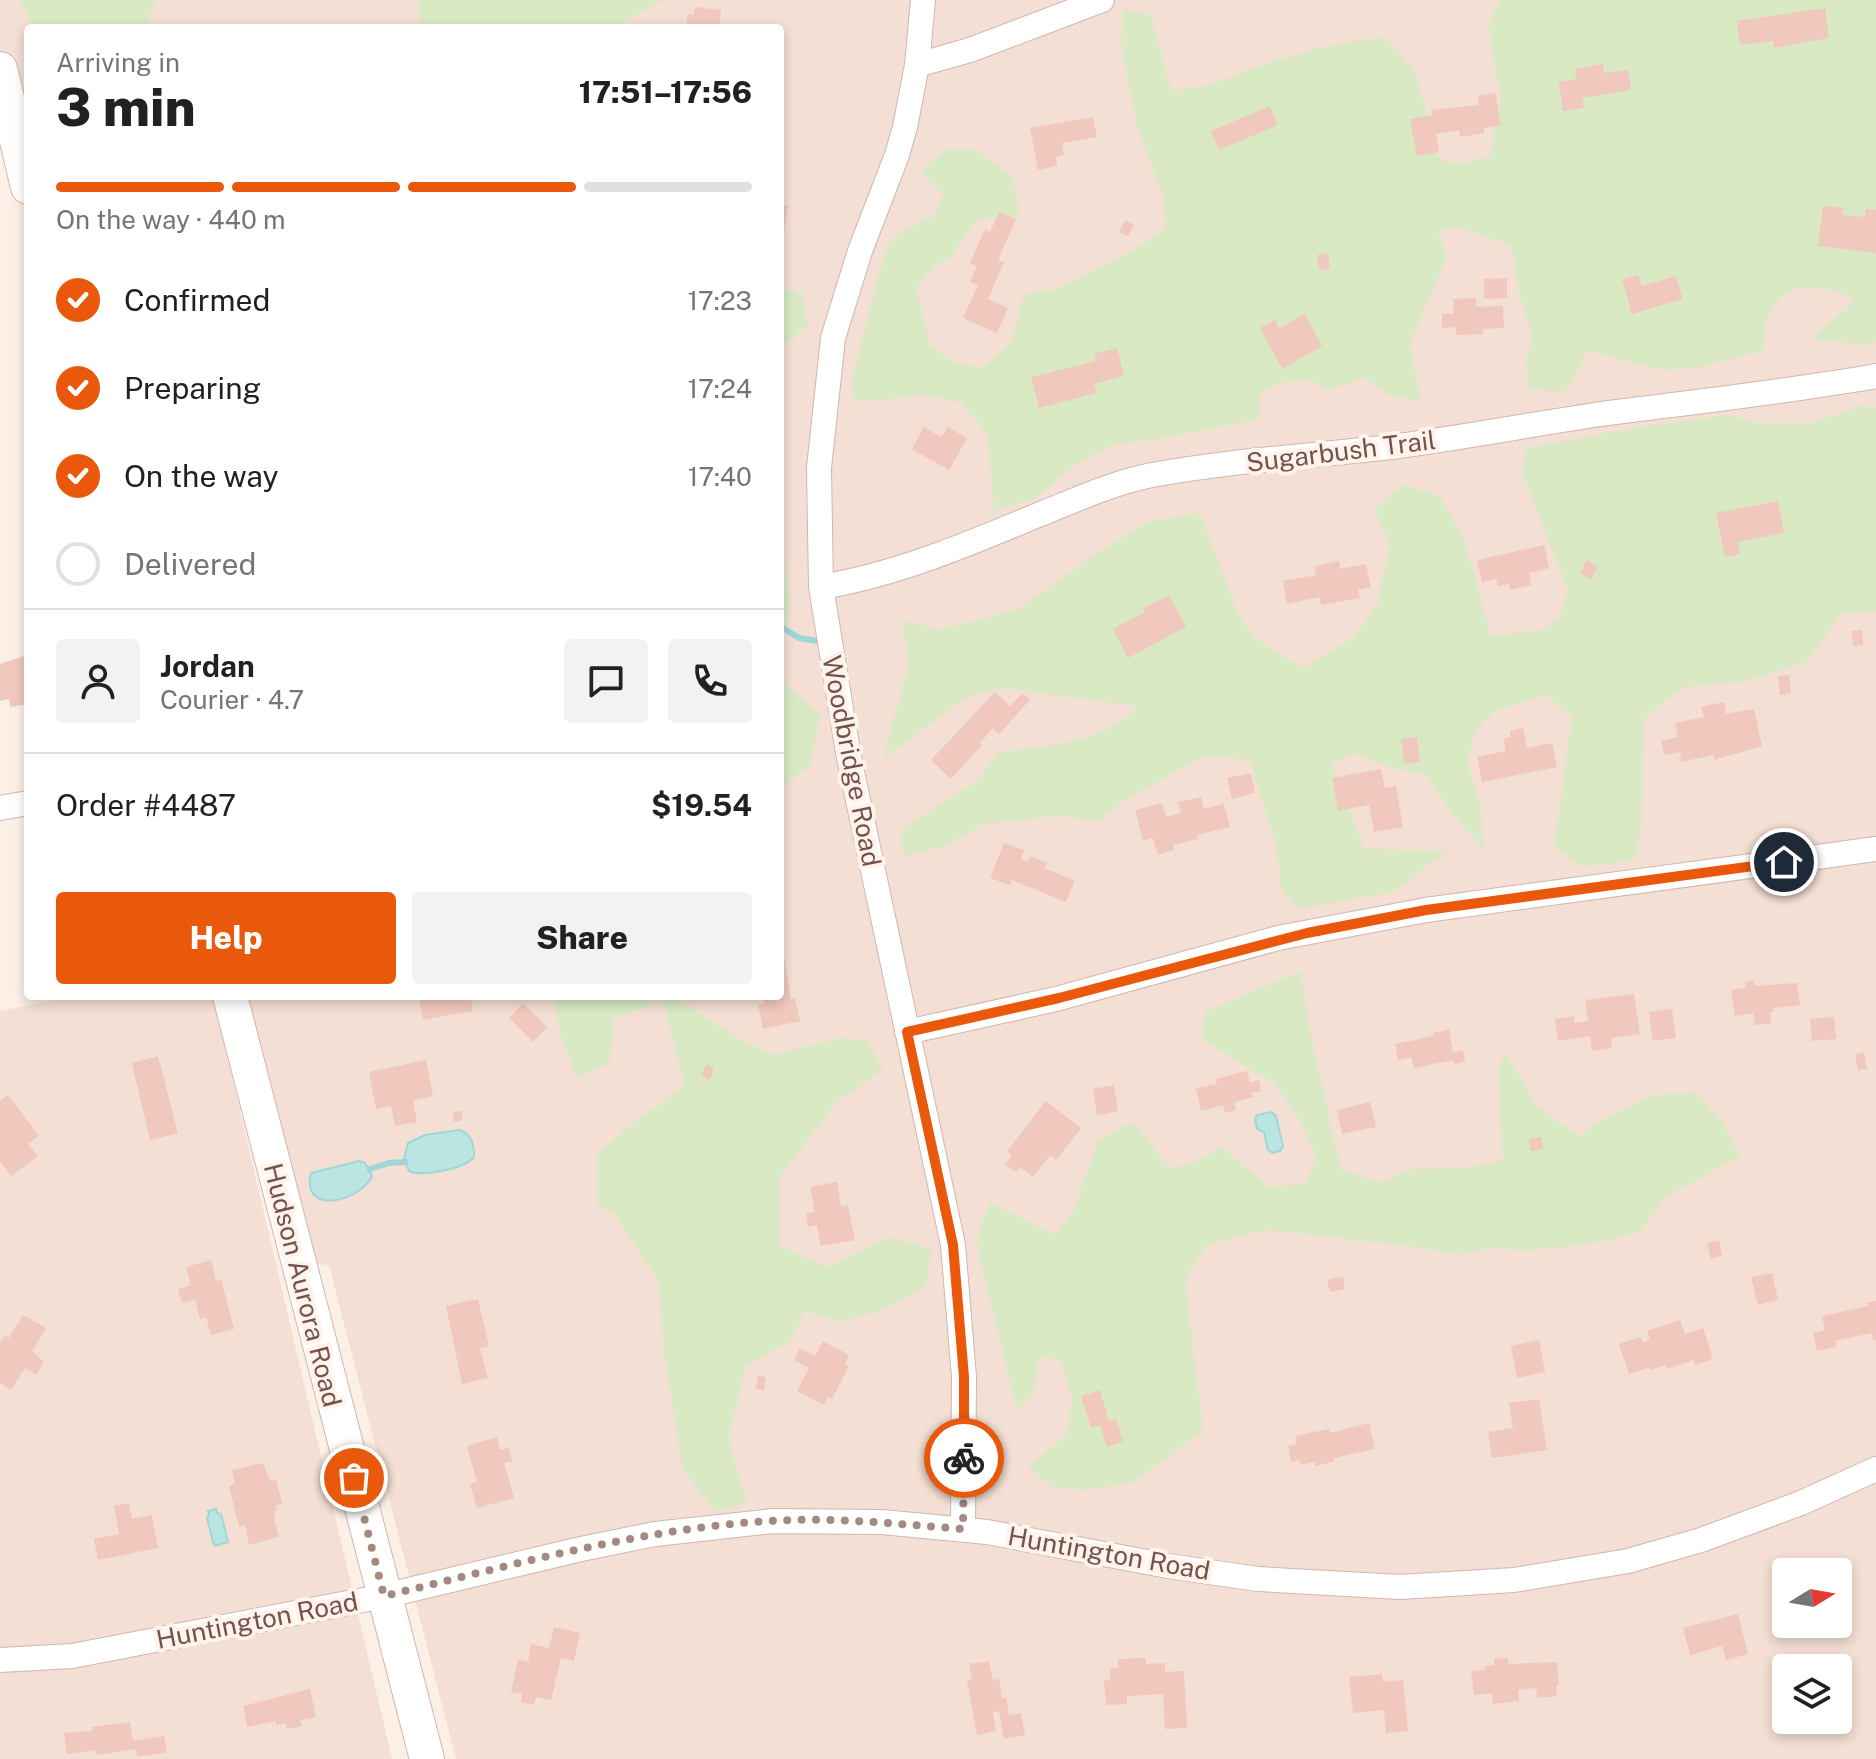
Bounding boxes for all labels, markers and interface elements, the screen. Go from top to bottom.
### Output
text: Arriving in [56,47,180,78]
text: 17:51–17:56 [579,74,752,110]
text: 3 min [56,77,196,138]
text: On the way · 440 m [56,204,286,235]
icon: check [56,278,100,322]
text: Confirmed [124,282,270,318]
text: 17:23 [688,285,752,316]
icon: check [56,366,100,410]
text: Preparing [124,370,261,406]
text: 17:24 [688,373,752,404]
street label: Sugarbush Trail [1244,424,1438,478]
icon: check [56,454,100,498]
text: On the way [124,458,278,494]
text: 17:40 [688,461,752,492]
text: Delivered [124,546,256,582]
button: person [56,639,140,723]
button: chat [564,639,648,723]
button: phone [668,639,752,723]
text: Jordan [160,648,255,684]
street label: Woodbridge Road [816,653,888,869]
text: Courier · 4.7 [160,684,304,715]
text: Order #4487 [56,787,236,823]
text: $19.54 [651,787,752,823]
pin [1750,828,1818,896]
icon: home [1762,840,1806,884]
button: Help [56,892,396,984]
button: Share [412,892,752,984]
street label: Hudson Aurora Road [258,1160,348,1410]
courier [924,1418,1004,1498]
icon: bike [942,1436,986,1480]
pin [320,1444,388,1512]
icon: bag [332,1456,376,1500]
street label: Huntington Road [1005,1520,1213,1586]
north arrow [1772,1558,1852,1638]
map controls [1772,1558,1852,1734]
street label: Huntington Road [153,1585,361,1655]
button: layers [1772,1654,1852,1734]

